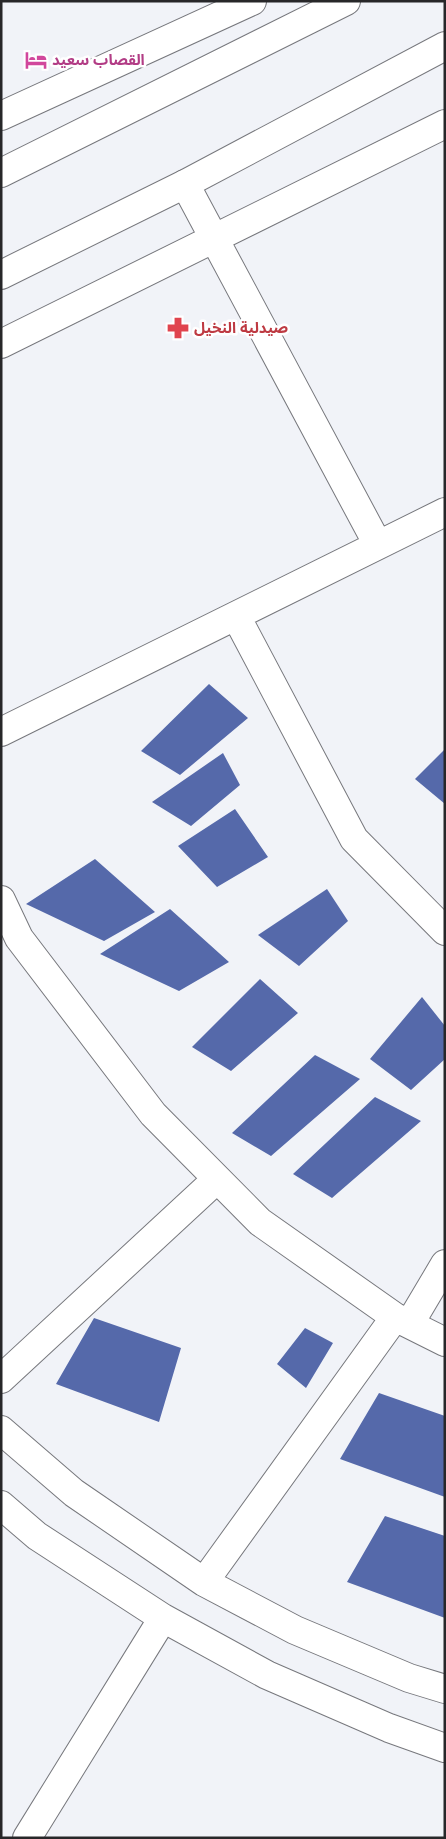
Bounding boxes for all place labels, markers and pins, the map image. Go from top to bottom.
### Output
hotel icon: القصاب سعيد [23,47,49,73]
place label: القصاب سعيد [52,51,145,69]
pharmacy icon: صيدلية النخيل [165,315,191,341]
place label: صيدلية النخيل [194,319,289,337]

